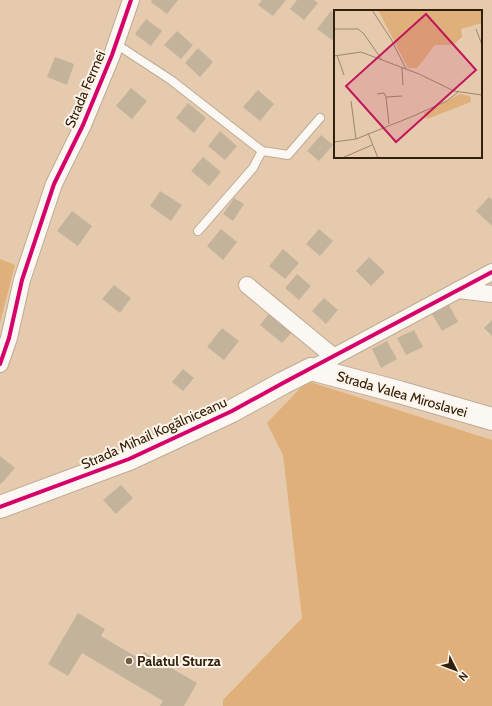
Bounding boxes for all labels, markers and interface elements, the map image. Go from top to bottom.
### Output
inset map [334,10,482,158]
street label: Strada Fermei [61,48,109,130]
street label: Strada Valea Miroslavei [335,367,469,421]
street label: Strada Mihail Kogălniceanu [78,393,230,473]
north arrow [436,650,476,690]
place label: Palatul Sturza [137,652,221,670]
marker: Palatul Sturza [124,656,134,666]
text: N [456,669,471,684]

